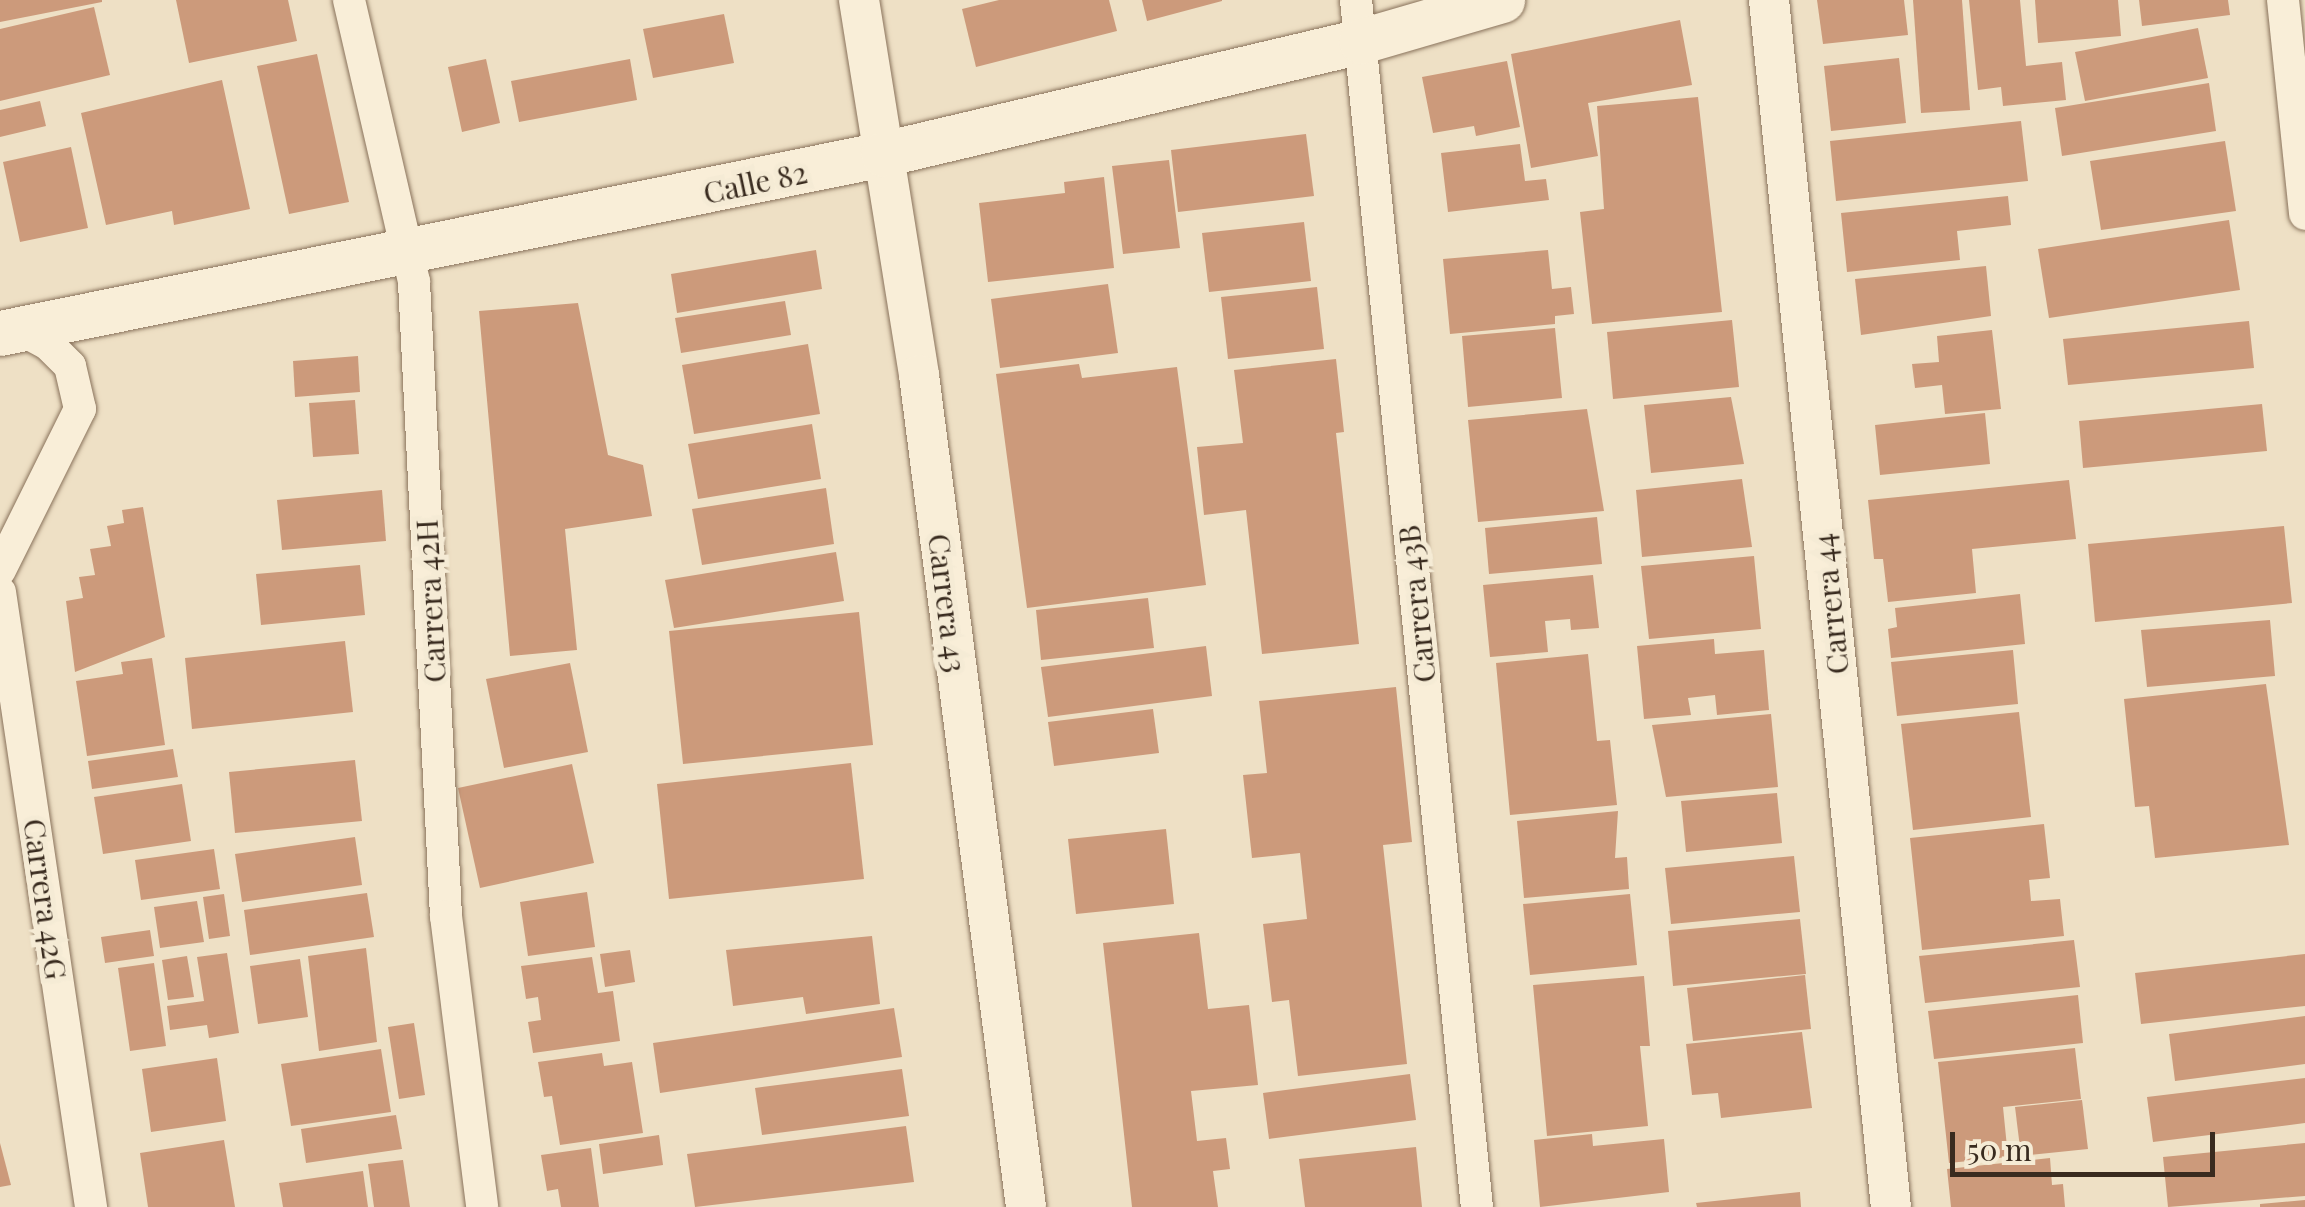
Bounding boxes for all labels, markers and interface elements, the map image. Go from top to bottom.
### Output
street label: Calle 82 [700,153,810,211]
street label: Carrera 42H [408,518,452,684]
street label: Carrera 43B [1390,523,1442,685]
street label: Carrera 43 [922,531,974,675]
street label: Carrera 44 [1805,531,1855,677]
street label: Carrera 42G [17,816,75,982]
scale bar [1955,1112,2220,1174]
text: 50 m [1967,1129,2032,1169]

